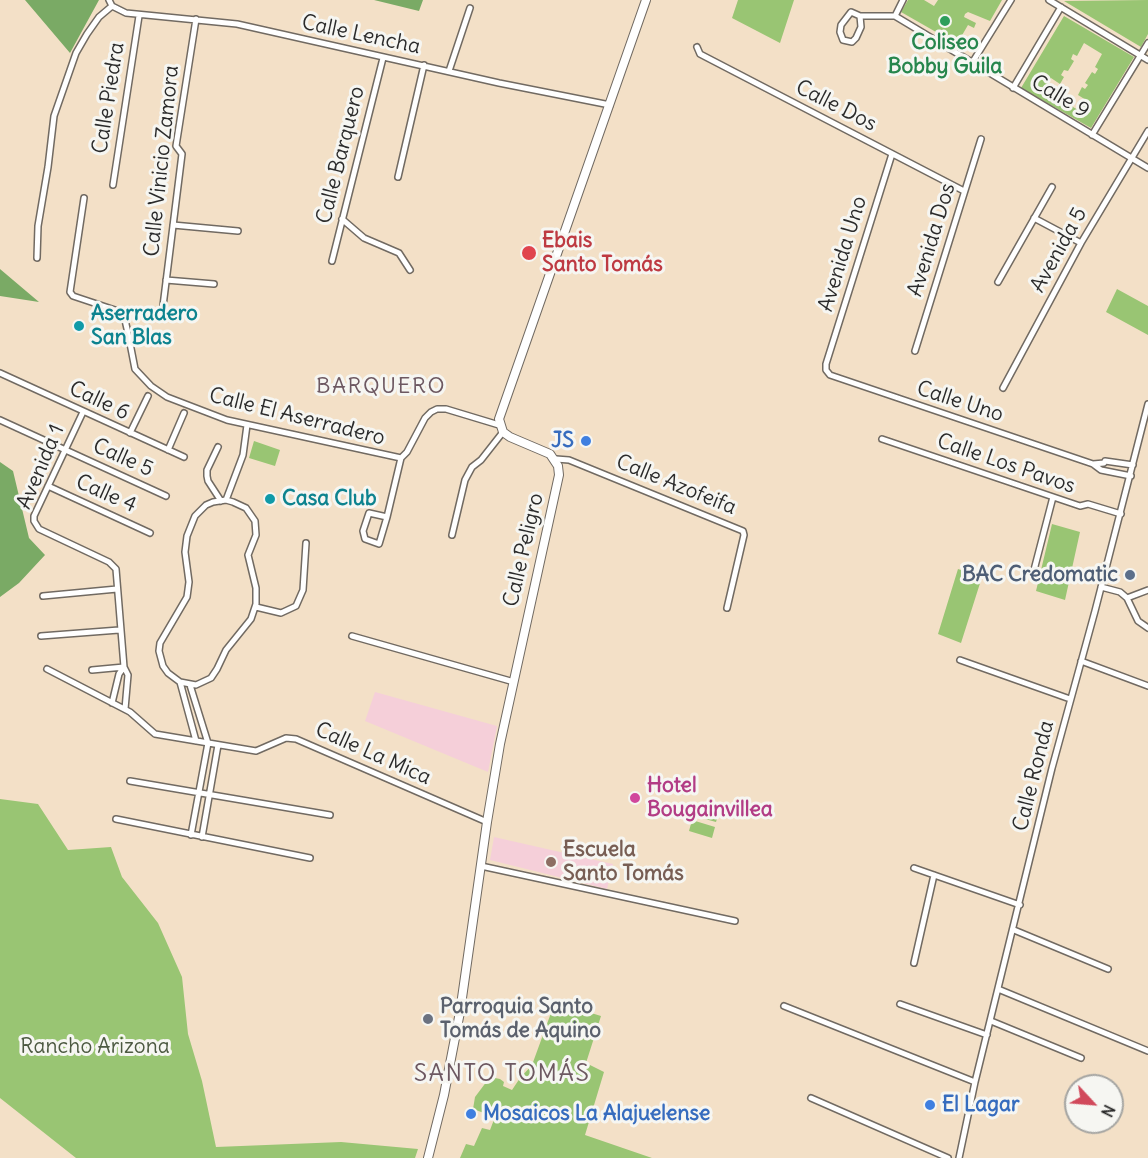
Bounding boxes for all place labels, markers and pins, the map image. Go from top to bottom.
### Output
marker: Coliseo Bobby Guila [938,14,952,28]
place label: Coliseo Bobby Guila [888,30,1002,80]
place label: Ebais Santo Tomás [542,228,663,278]
marker: Ebais Santo Tomás [520,244,538,262]
place label: Aserradero San Blas [91,301,198,351]
marker: Aserradero San Blas [72,319,86,333]
place label: JS [551,428,574,454]
marker: JS [579,434,593,448]
place label: Casa Club [282,486,377,512]
marker: Casa Club [263,492,277,506]
place label: BAC Credomatic [962,562,1118,588]
marker: BAC Credomatic [1123,568,1137,582]
place label: Hotel Bougainvillea [647,773,773,823]
marker: Hotel Bougainvillea [628,791,642,805]
place label: Escuela Santo Tomás [563,837,684,887]
marker: Escuela Santo Tomás [544,855,558,869]
place label: Parroquia Santo Tomás de Aquino [440,994,601,1044]
marker: Parroquia Santo Tomás de Aquino [421,1012,435,1026]
place label: El Lagar [942,1092,1020,1118]
marker: El Lagar [923,1098,937,1112]
place label: Mosaicos La Alajuelense [483,1101,710,1127]
marker: Mosaicos La Alajuelense [464,1107,478,1121]

